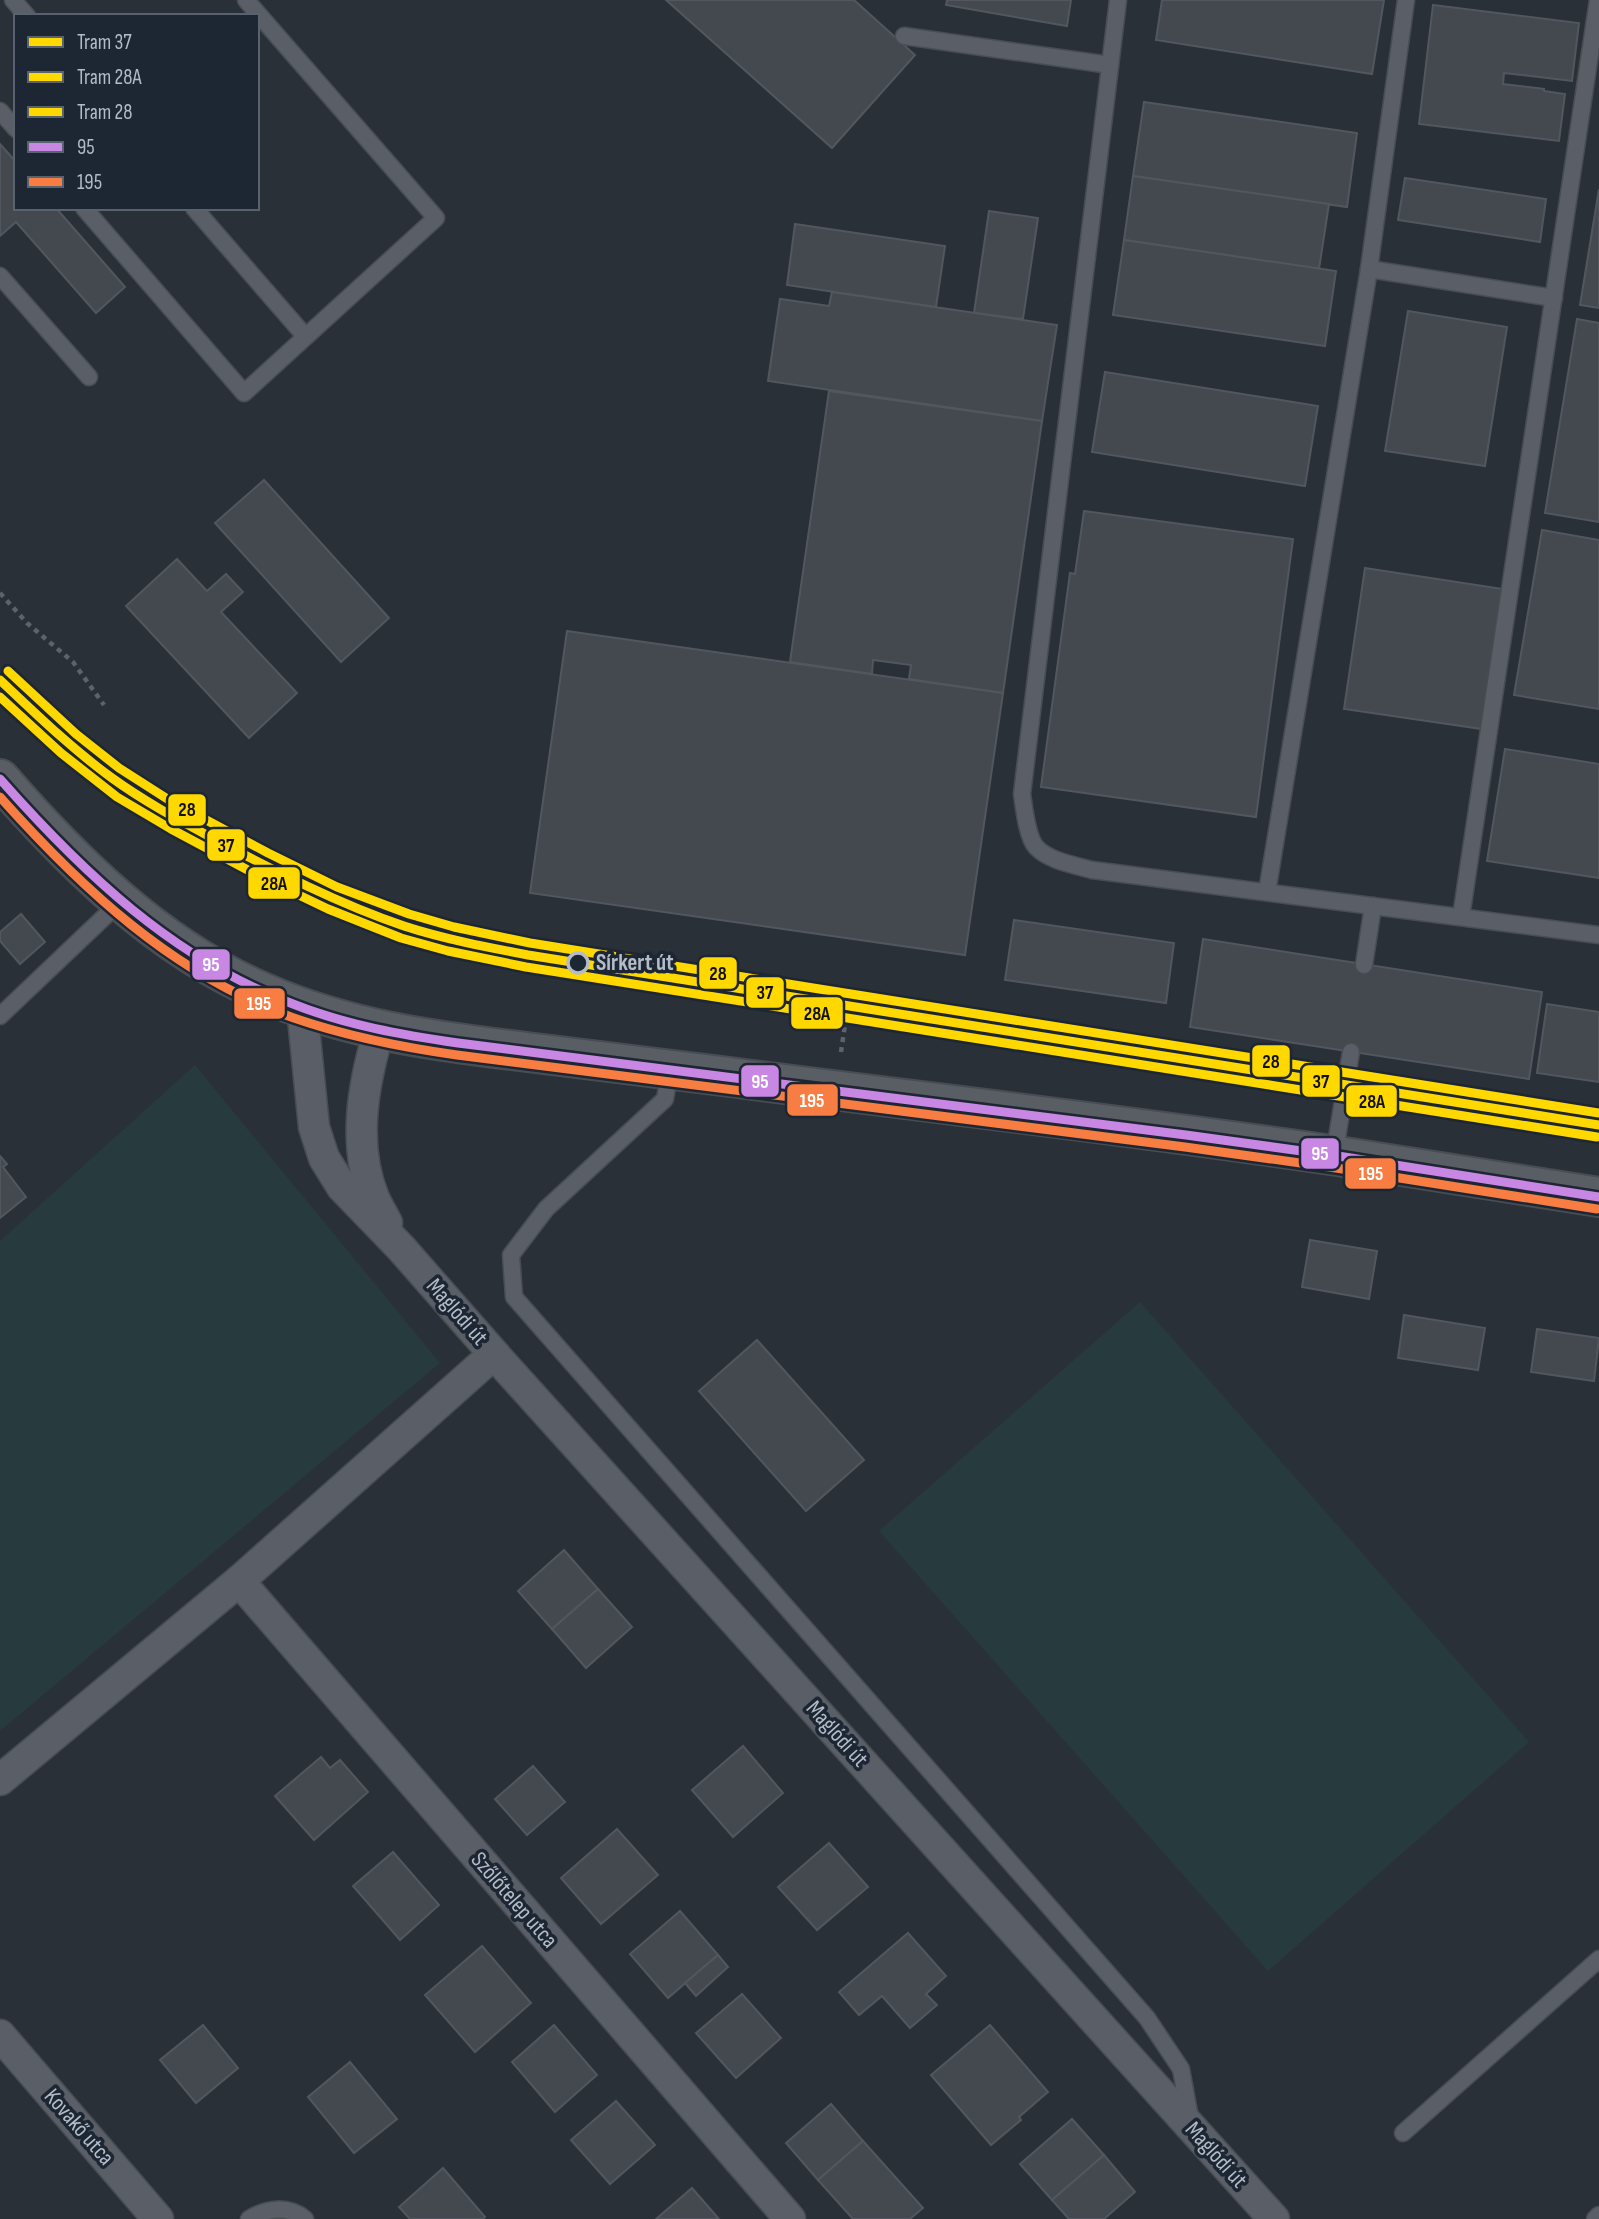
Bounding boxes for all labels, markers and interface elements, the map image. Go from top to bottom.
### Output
legend [14,14,259,210]
text: Tram 37 [77,30,132,55]
text: Tram 28A [77,65,142,90]
text: Tram 28 [77,100,132,125]
text: 95 [77,135,95,160]
text: 195 [77,170,102,195]
line badge: 28 [167,793,207,827]
text: 28 [178,799,196,822]
line badge: 37 [206,828,246,862]
text: 37 [218,835,235,858]
line badge: 28A [247,866,301,900]
text: 28A [261,873,288,896]
line badge: 95 [191,948,231,981]
place label: Sírkert út [596,949,674,977]
marker: Sírkert út [567,952,589,974]
text: 95 [202,954,220,977]
line badge: 28 [698,956,738,990]
text: 28 [709,963,727,986]
line badge: 37 [745,976,785,1009]
text: 37 [757,982,774,1005]
line badge: 195 [233,987,286,1020]
text: 195 [247,993,271,1016]
line badge: 28A [790,996,844,1030]
text: 28A [804,1003,831,1026]
line badge: 28 [1251,1044,1291,1078]
text: 28 [1262,1051,1280,1074]
line badge: 95 [740,1064,780,1098]
line badge: 37 [1301,1064,1341,1098]
text: 95 [751,1071,769,1094]
text: 37 [1313,1071,1330,1094]
line badge: 195 [786,1083,839,1117]
line badge: 28A [1345,1084,1398,1118]
text: 195 [800,1090,824,1113]
text: 28A [1359,1091,1386,1114]
line badge: 95 [1300,1137,1340,1170]
text: 95 [1311,1143,1329,1166]
line badge: 195 [1344,1157,1397,1190]
text: 195 [1359,1163,1383,1186]
street label: Maglódi út [420,1273,494,1351]
street label: Maglódi út [800,1695,874,1773]
street label: Szőlőtelep utca [465,1846,563,1954]
street label: Kovakő utca [38,2083,120,2171]
street label: Maglódi út [1179,2116,1253,2194]

